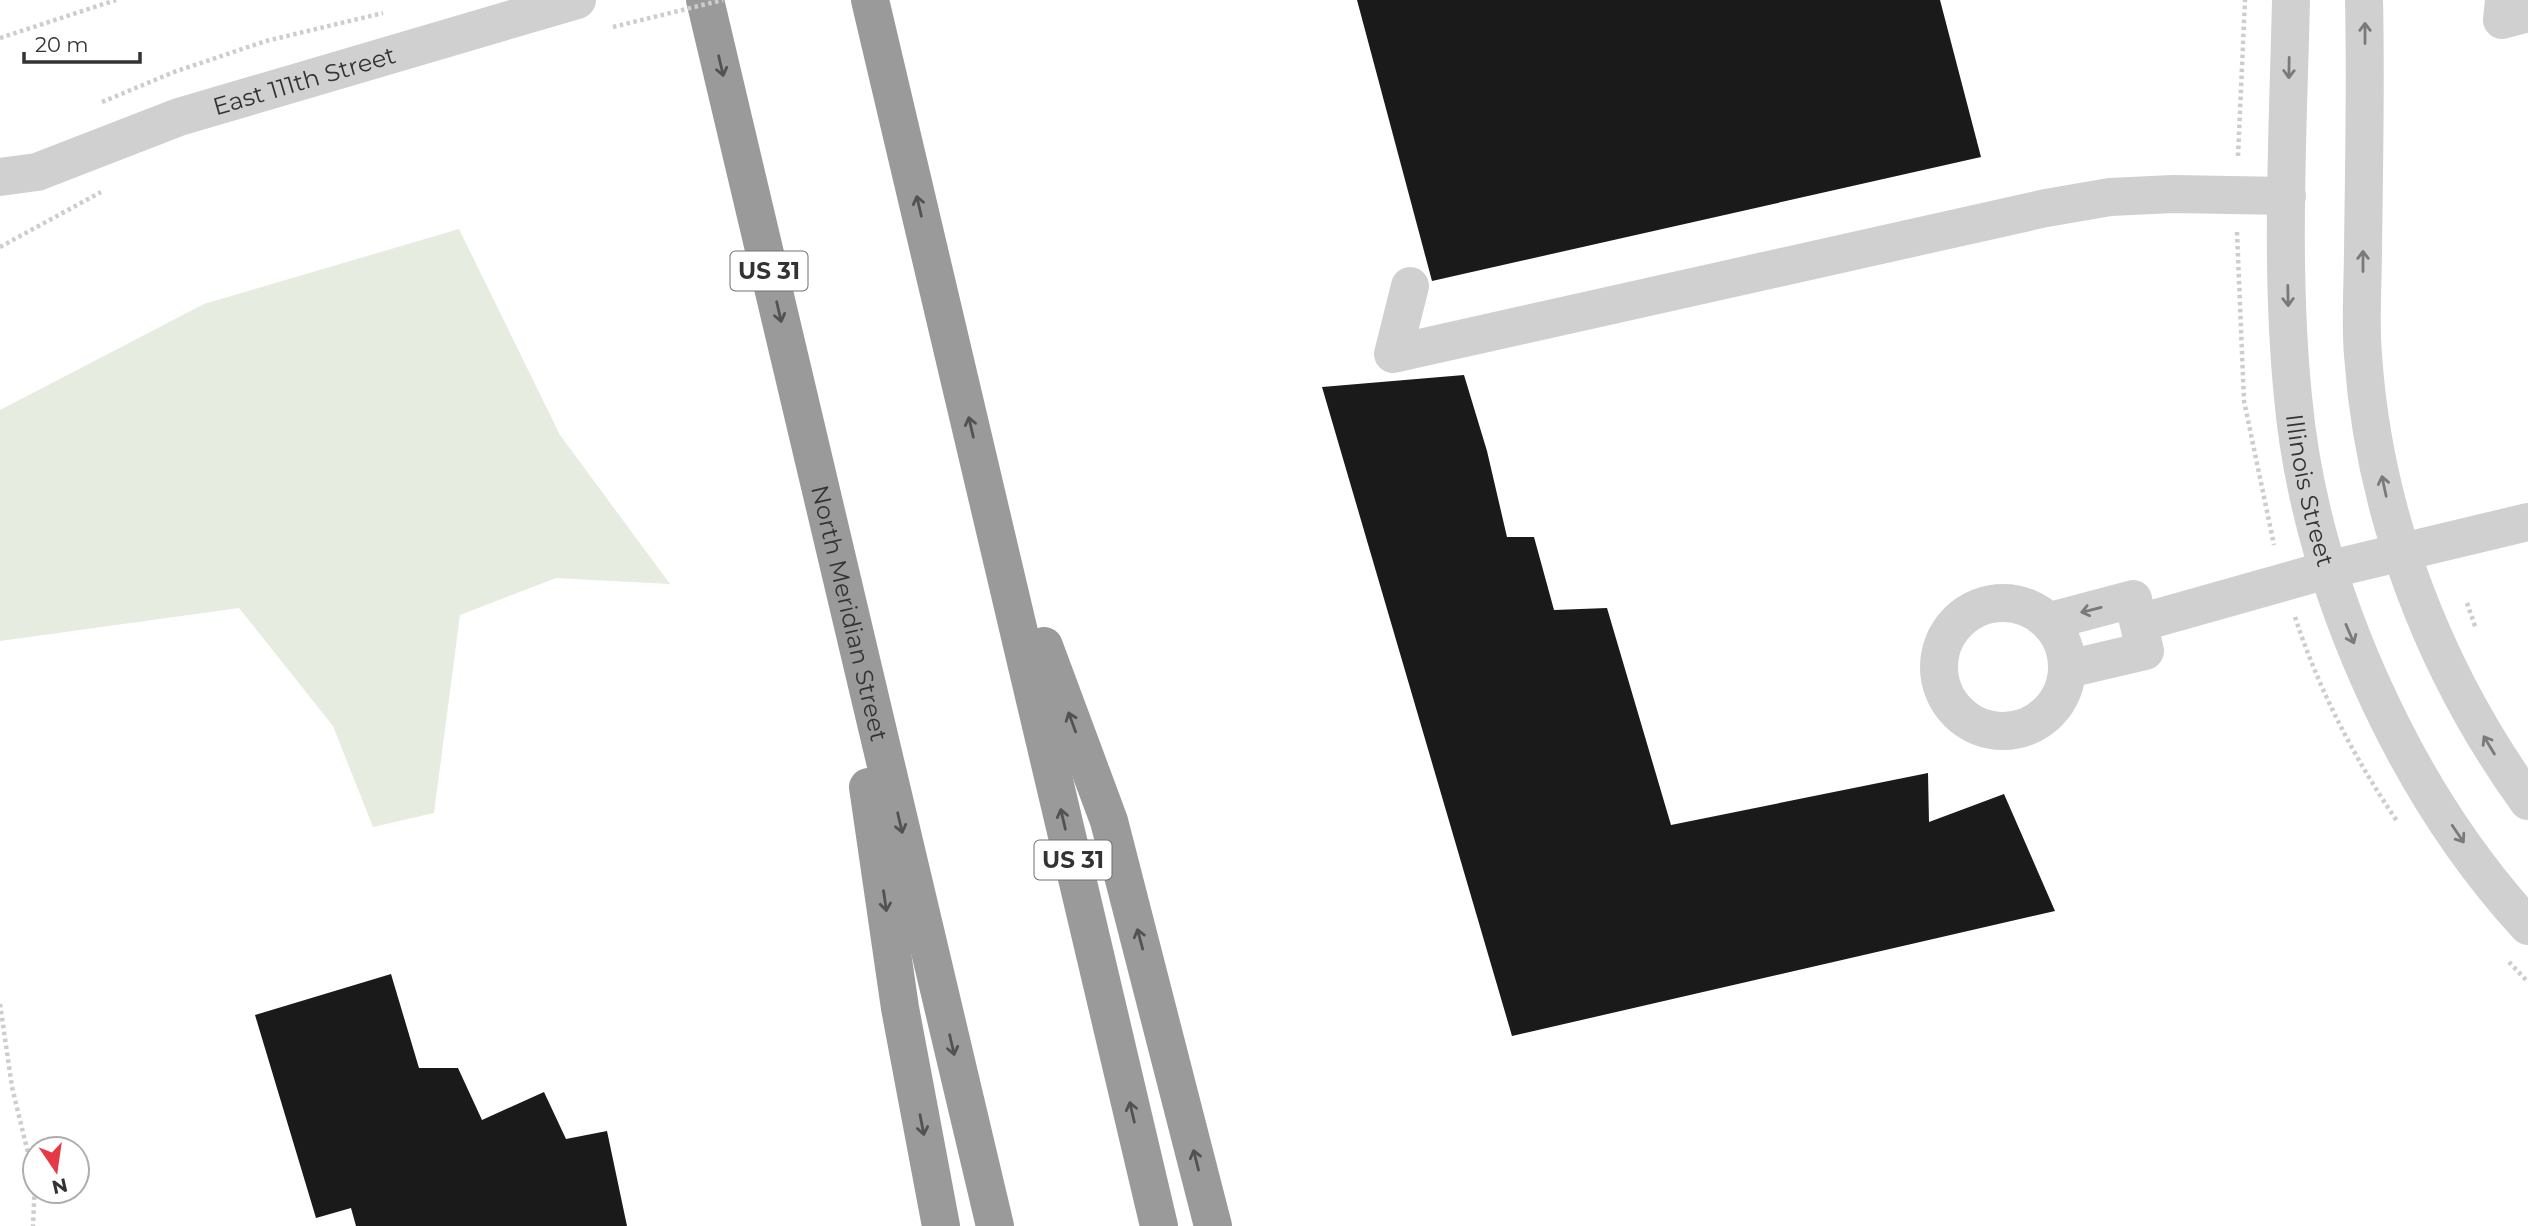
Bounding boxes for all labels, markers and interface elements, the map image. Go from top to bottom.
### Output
scale bar [24,21,140,65]
one-way arrow [2358,22,2371,45]
text: 20 m [35,32,89,57]
street label: East 111th Street [209,40,399,121]
one-way arrow [714,54,728,77]
one-way arrow [2283,56,2296,79]
one-way arrow [912,195,925,218]
one-way arrow [2356,250,2370,273]
road number: US 31 [730,252,808,290]
one-way arrow [2281,284,2294,307]
one-way arrow [773,300,786,322]
street label: Illinois Street [2280,412,2341,570]
one-way arrow [964,416,977,439]
one-way arrow [2377,475,2391,498]
street label: North Meridian Street [806,482,894,744]
one-way arrow [2081,604,2103,617]
one-way arrow [2345,622,2358,644]
one-way arrow [1065,712,1077,734]
one-way arrow [2482,735,2495,756]
one-way arrow [1056,808,1069,831]
one-way arrow [894,811,907,834]
one-way arrow [2451,824,2465,843]
road number: US 31 [1034,840,1112,880]
one-way arrow [878,889,891,912]
one-way arrow [1133,929,1146,951]
one-way arrow [946,1033,959,1055]
one-way arrow [1125,1101,1138,1124]
one-way arrow [916,1113,929,1136]
north arrow [21,1135,91,1205]
one-way arrow [1189,1149,1202,1172]
text: N [50,1173,70,1199]

